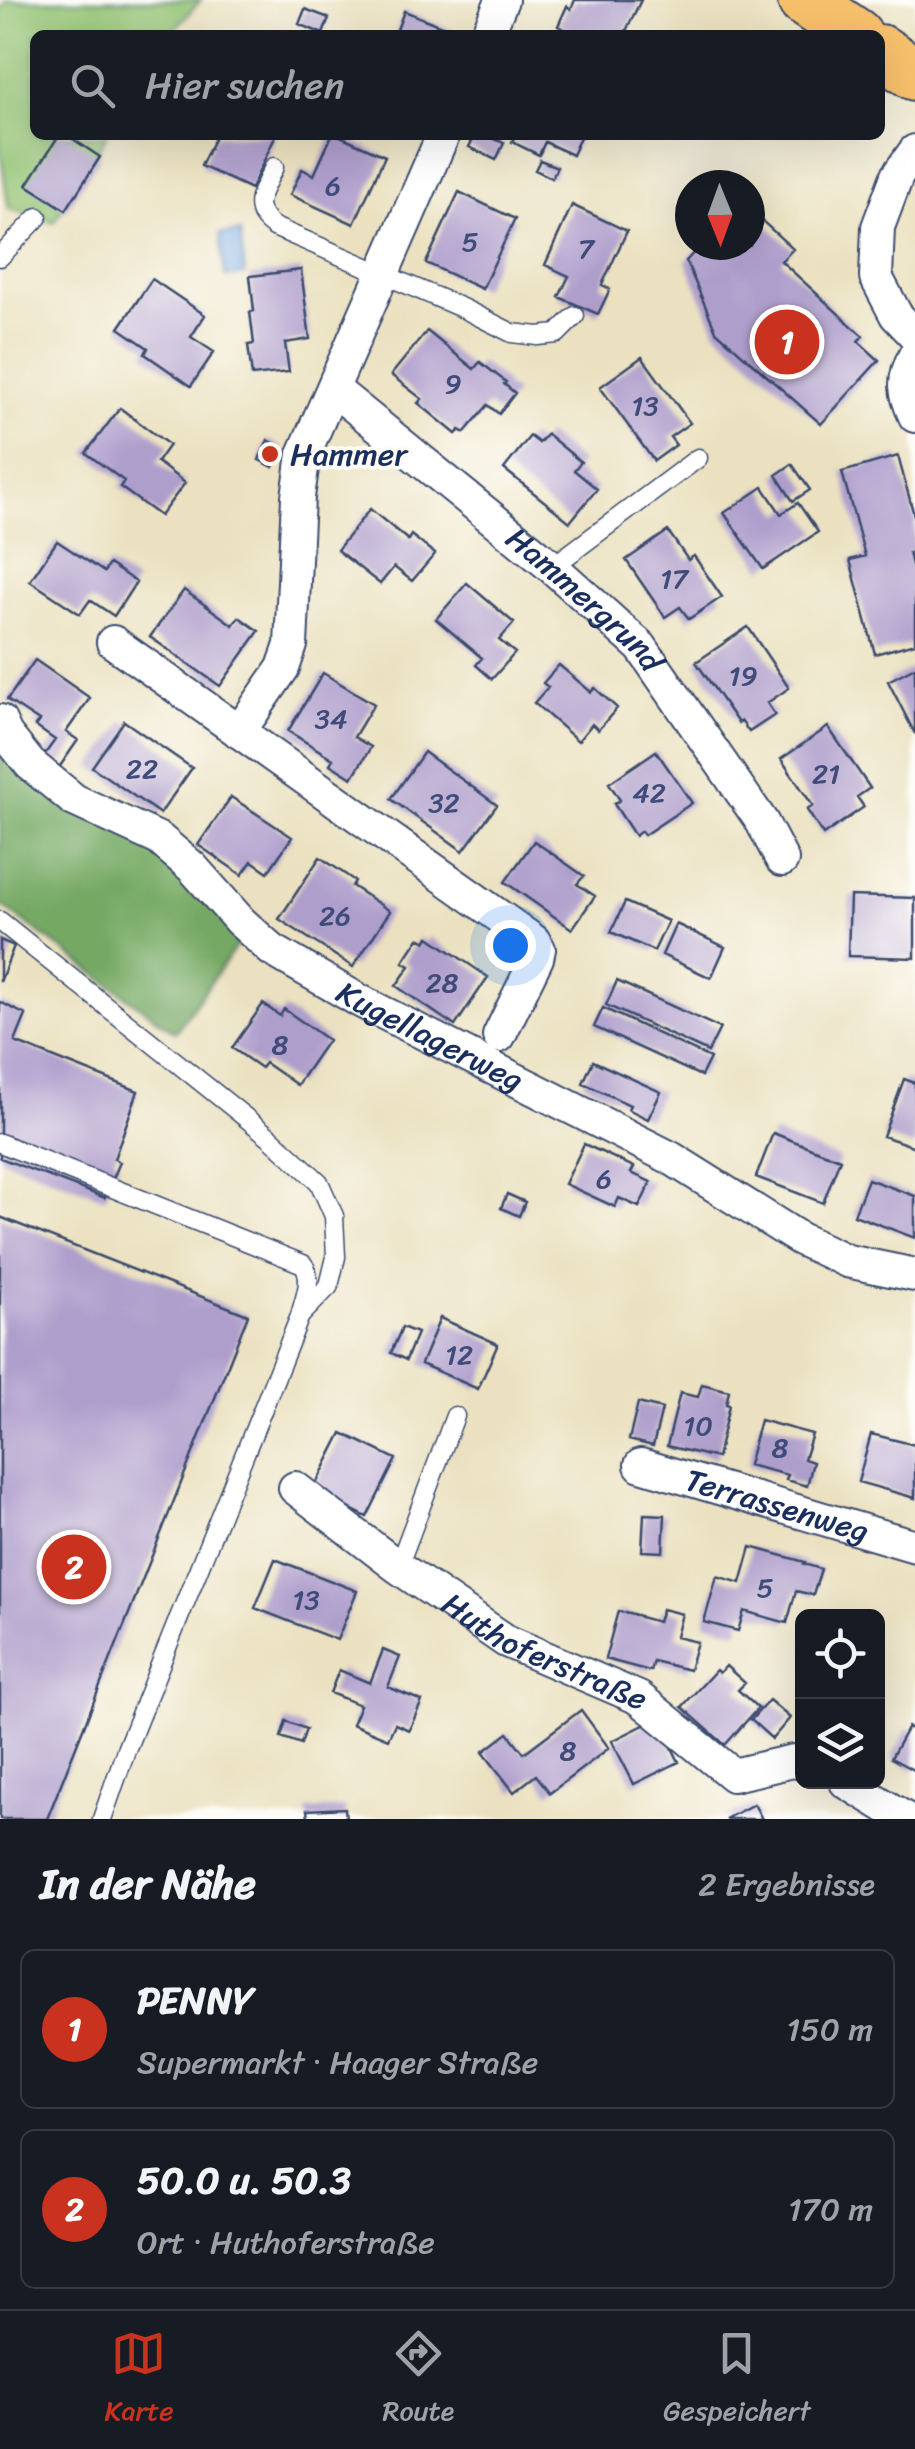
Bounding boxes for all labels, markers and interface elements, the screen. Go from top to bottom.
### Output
search box [30,30,885,140]
text: Hier suchen [145,52,344,119]
icon: search [65,58,120,113]
house number: 6 [325,161,341,210]
north arrow [675,170,765,260]
house number: 5 [461,217,479,266]
house number: 7 [578,224,596,273]
pin: 1 [754,304,820,380]
house number: 9 [444,359,462,408]
house number: 13 [631,381,659,430]
place label: Hammer [290,426,409,483]
marker: Hammer [259,443,281,465]
street label: Hammergrund [492,512,680,686]
house number: 17 [660,554,690,603]
house number: 19 [728,651,758,700]
house number: 34 [315,694,347,743]
house number: 22 [126,744,158,793]
house number: 21 [812,749,840,798]
house number: 42 [632,768,666,817]
house number: 32 [428,778,460,827]
house number: 26 [319,891,351,940]
your location [485,920,536,971]
house number: 28 [425,958,459,1007]
street label: Kugellagerweg [325,965,534,1108]
house number: 8 [272,1020,289,1069]
house number: 6 [596,1154,612,1203]
house number: 12 [445,1330,473,1379]
house number: 10 [683,1401,713,1450]
house number: 8 [772,1423,789,1472]
street label: Terrassenweg [678,1452,876,1560]
pin: 2 [42,1530,106,1604]
house number: 5 [756,1563,774,1612]
house number: 13 [292,1575,320,1624]
street label: Huthoferstraße [429,1577,656,1727]
map controls [795,1609,885,1789]
button: locate [795,1609,885,1699]
button: layers [795,1699,885,1789]
house number: 8 [560,1726,577,1775]
text: In der Nähe [40,1847,256,1921]
text: 2 Ergebnisse [698,1856,875,1913]
text: PENNY [137,1967,254,2034]
text: 1 [68,2001,81,2058]
text: 150 m [787,2001,873,2058]
text: Supermarkt · Haager Straße [137,2034,538,2091]
text: 50.0 u. 50.3 [137,2147,351,2214]
text: 2 [65,2181,84,2238]
text: 170 m [788,2181,873,2238]
text: Ort · Huthoferstraße [137,2214,435,2271]
tab: Karte [104,2326,174,2435]
tab: Route [382,2326,454,2435]
tab: Gespeichert [663,2326,811,2435]

